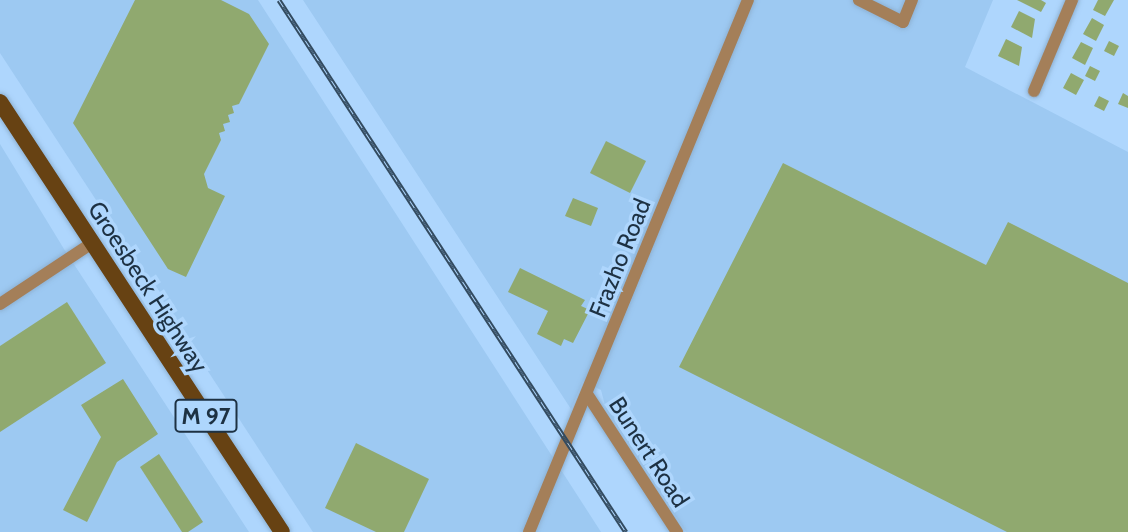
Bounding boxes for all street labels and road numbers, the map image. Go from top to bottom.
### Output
street label: Frazho Road [583,194,657,322]
street label: Groesbeck Highway [82,196,214,378]
street label: Bunert Road [603,391,695,513]
road number: M 97 [174,396,238,436]

